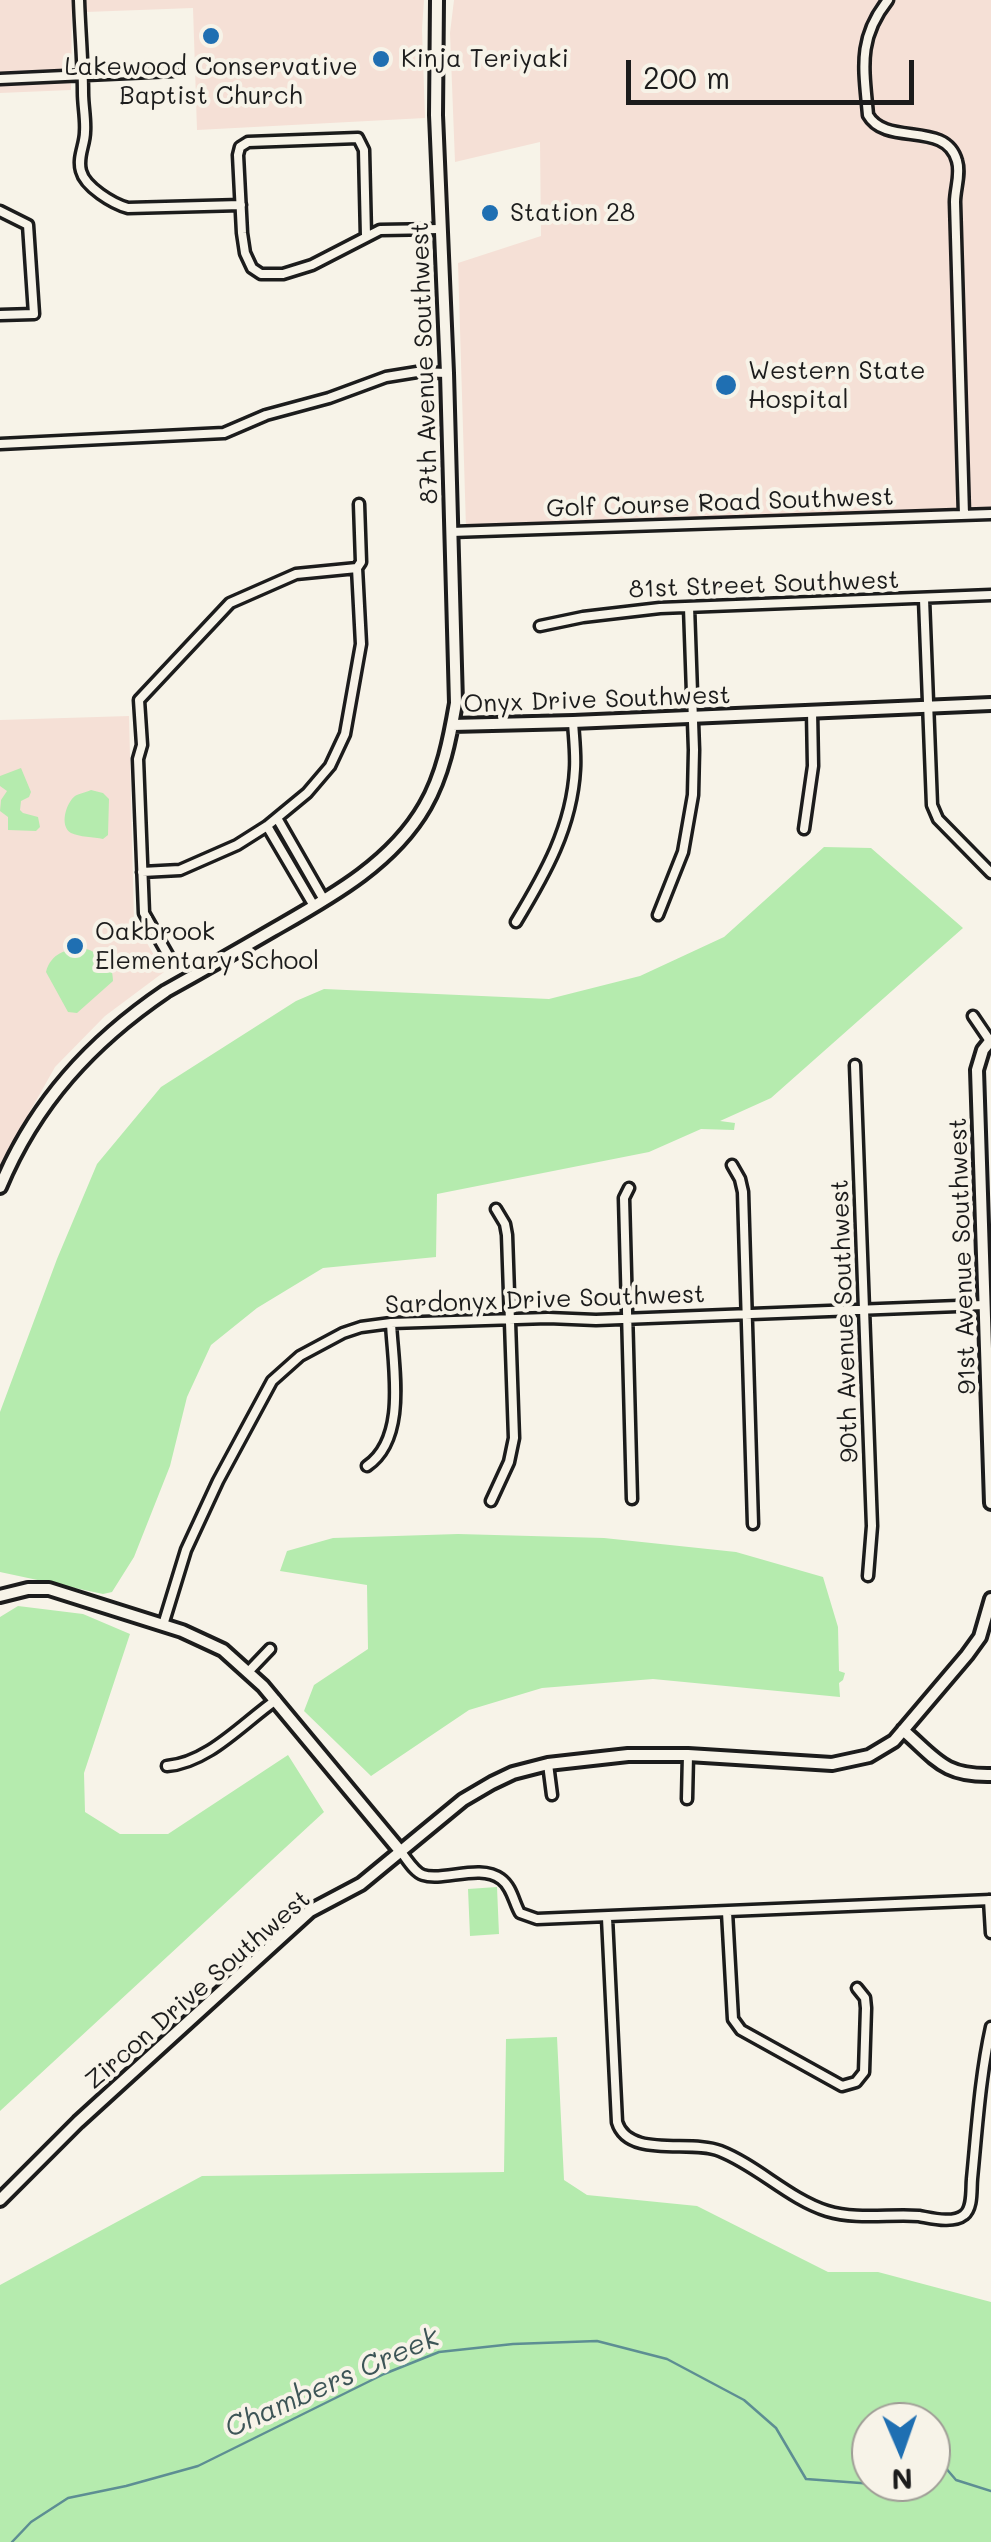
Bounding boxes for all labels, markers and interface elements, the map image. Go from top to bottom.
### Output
marker: Lakewood Conservative Baptist Church [200,25,222,47]
scale bar [631,40,918,102]
place label: Kinja Teriyaki [401,44,569,74]
marker: Kinja Teriyaki [370,48,392,70]
place label: Lakewood Conservative Baptist Church [64,52,358,111]
text: 200 m [643,57,730,97]
place label: Station 28 [510,198,635,228]
marker: Station 28 [479,202,501,224]
street label: 87th Avenue Southwest [405,221,445,505]
place label: Western State Hospital [748,356,926,415]
marker: Western State Hospital [713,372,739,398]
street label: Golf Course Road Southwest [546,482,894,524]
street label: 81st Street Southwest [628,565,900,605]
street label: Onyx Drive Southwest [463,680,731,720]
place label: Oakbrook Elementary School [95,917,319,976]
marker: Oakbrook Elementary School [64,935,86,957]
street label: 91st Avenue Southwest [943,1117,983,1395]
street label: 90th Avenue Southwest [825,1179,865,1463]
street label: Sardonyx Drive Southwest [384,1279,706,1321]
street label: Zircon Drive Southwest [79,1884,317,2096]
water label: Chambers Creek [220,2321,444,2445]
north arrow [851,2402,951,2502]
text: N [891,2462,913,2498]

